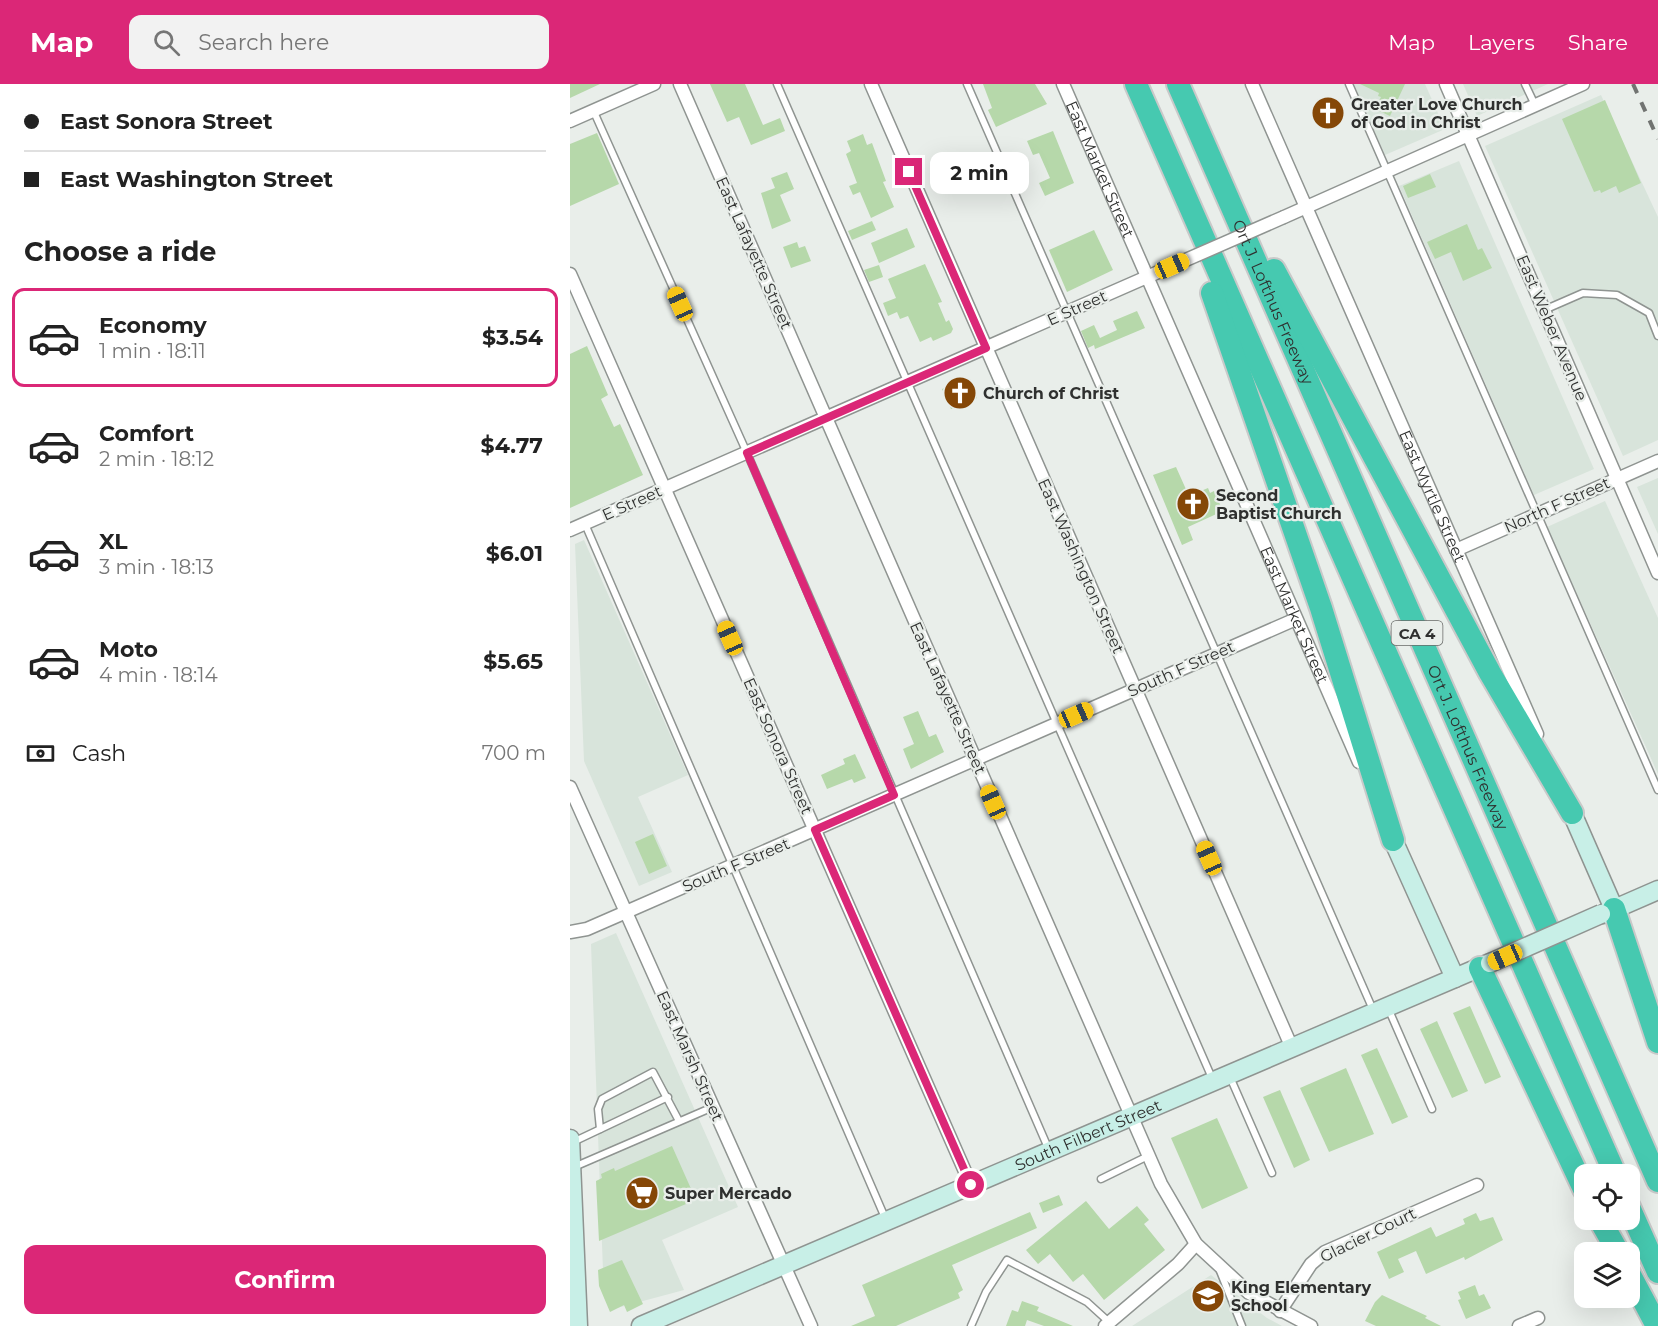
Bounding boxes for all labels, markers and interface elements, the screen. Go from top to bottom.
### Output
search box [129,15,549,69]
text: Map [30,25,93,59]
icon: search [150,26,183,59]
text: Search here [198,29,329,56]
text: Map [1388,30,1435,55]
text: Layers [1468,30,1535,55]
text: Share [1568,30,1628,55]
church icon: Greater Love Church of God in Christ [1310,95,1346,131]
place label: Greater Love Church of God in Christ [1351,95,1523,132]
street label: East Market Street [1062,98,1139,241]
text: East Sonora Street [60,108,273,135]
callout: 2 min [930,151,1029,193]
route end [895,158,922,185]
text: 2 min [950,161,1009,185]
text: East Washington Street [60,166,333,193]
street label: East Lafayette Street [712,174,796,332]
street label: Ort J. Lofthus Freeway [1229,217,1318,388]
text: Choose a ride [24,235,216,268]
car [1152,250,1192,282]
street label: East Weber Avenue [1513,252,1591,404]
car [664,284,696,324]
street label: E Street [1044,286,1110,330]
icon: car [27,311,81,365]
text: Economy [99,312,207,339]
text: $3.54 [482,324,543,351]
text: 1 min · 18:11 [99,339,206,363]
church icon: Church of Christ [942,375,978,411]
place label: Church of Christ [983,384,1119,403]
icon: car [27,419,81,473]
text: Comfort [99,420,194,447]
street label: East Myrtle Street [1395,427,1470,566]
text: $4.77 [480,432,543,459]
text: 2 min · 18:12 [99,447,214,471]
street label: North F Street [1501,473,1613,537]
street label: East Washington Street [1034,476,1128,657]
street label: E Street [599,481,665,525]
church icon: Second Baptist Church [1175,486,1211,522]
place label: Second Baptist Church [1216,486,1342,523]
icon: car [27,527,81,581]
text: XL [99,528,128,555]
text: $6.01 [486,540,543,567]
street label: East Market Street [1256,543,1333,687]
text: 3 min · 18:13 [99,555,214,579]
car [714,618,746,658]
street label: East Lafayette Street [906,619,990,777]
road number: CA 4 [1392,621,1442,645]
icon: car [27,635,81,689]
text: Moto [99,636,158,663]
street label: South F Street [1125,637,1238,701]
text: $5.65 [483,648,543,675]
street label: Ort J. Lofthus Freeway [1424,662,1513,833]
text: 4 min · 18:14 [99,663,218,687]
street label: East Sonora Street [739,675,817,817]
car [1056,699,1096,731]
icon: cash [24,737,57,770]
text: Cash [72,740,126,767]
text: 700 m [482,741,546,765]
car [977,782,1009,822]
street label: South F Street [679,834,793,896]
car [1193,838,1225,878]
car [1485,941,1525,973]
street label: East Marsh Street [653,988,728,1125]
street label: South Filbert Street [1012,1095,1164,1175]
map controls [1574,1164,1640,1308]
button: locate [1574,1164,1640,1230]
route start [957,1171,984,1198]
supermarket icon: Super Mercado [624,1175,660,1211]
place label: Super Mercado [665,1184,792,1203]
street label: Glacier Court [1317,1203,1420,1266]
button: layers [1574,1242,1640,1308]
button: Confirm [24,1245,546,1314]
school or university icon: King Elementary School [1190,1278,1226,1314]
place label: King Elementary School [1231,1278,1372,1315]

